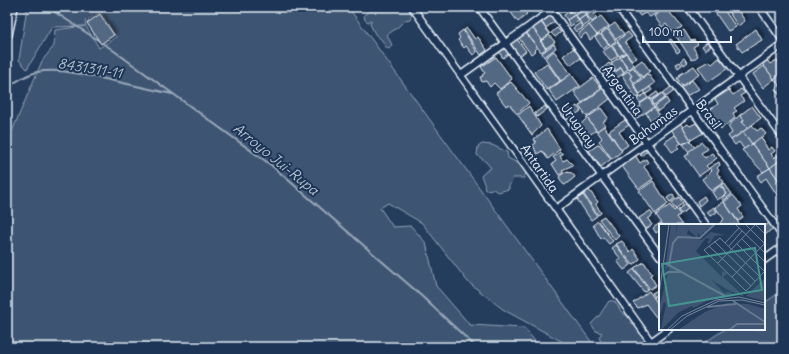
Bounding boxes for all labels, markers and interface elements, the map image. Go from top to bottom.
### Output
scale bar [643,18,731,44]
text: 100 m [649,24,683,39]
water label: 8431311-11 [57,54,125,82]
street label: Argentina [599,62,646,119]
street label: Brasil [692,96,725,133]
street label: Uruguay [557,100,601,151]
street label: Bahamas [626,102,681,149]
water label: Arroyo Jui-Rupa [230,119,323,200]
street label: Antartida [517,141,562,196]
inset map [659,224,765,330]

